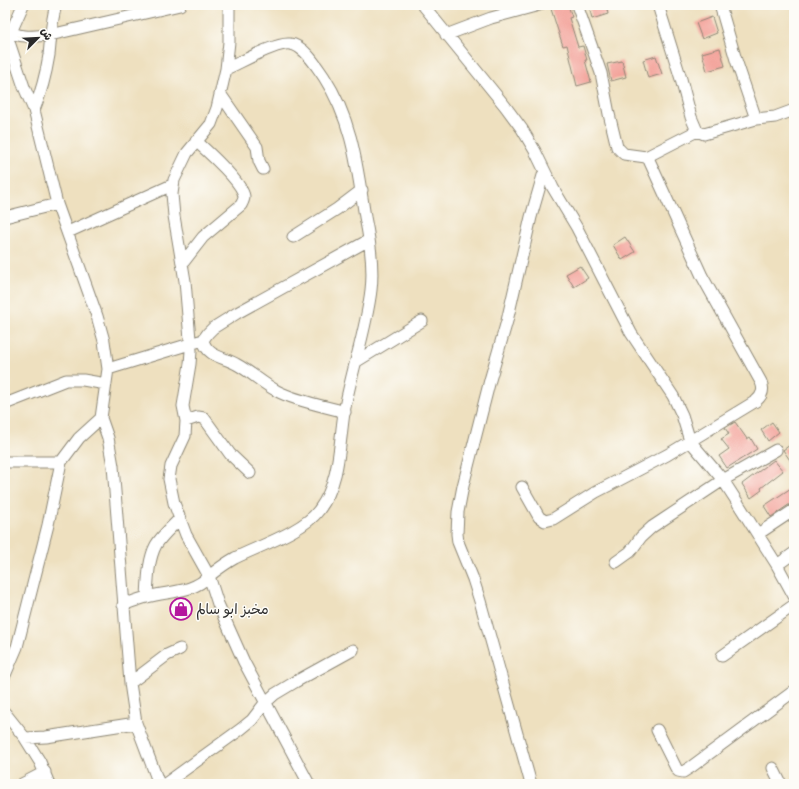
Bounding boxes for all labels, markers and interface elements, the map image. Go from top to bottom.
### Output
north arrow [18,18,58,58]
text: ش [36,25,58,44]
shop icon: مخبز ابو سالم [168,596,194,622]
place label: مخبز ابو سالم [196,597,269,622]

